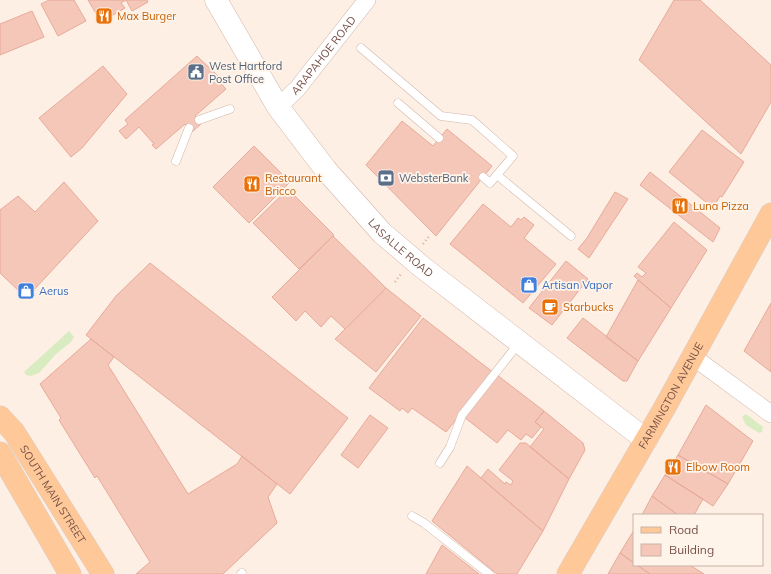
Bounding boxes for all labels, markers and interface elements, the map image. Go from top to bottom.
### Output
restaurant icon: Max Burger [94,6,114,26]
place label: Max Burger [117,9,176,23]
street label: ARAPAHOE ROAD [288,13,359,98]
place label: West Hartford Post Office [209,59,282,86]
public building icon: West Hartford Post Office [186,62,206,82]
bank icon: WebsterBank [376,168,396,188]
place label: Restaurant Bricco [265,171,322,198]
place label: WebsterBank [399,171,469,185]
restaurant icon: Restaurant Bricco [242,174,262,194]
restaurant icon: Luna Pizza [670,196,690,216]
place label: Luna Pizza [693,199,749,213]
street label: LASALLE ROAD [365,215,436,280]
shop icon: Artisan Vapor [519,275,539,295]
place label: Artisan Vapor [542,278,613,292]
shop icon: Aerus [16,281,36,301]
place label: Aerus [39,284,69,298]
cafe icon: Starbucks [540,297,560,317]
place label: Starbucks [563,300,614,314]
street label: FARMINGTON AVENUE [635,340,706,451]
street label: SOUTH MAIN STREET [17,443,89,546]
restaurant icon: Elbow Room [663,457,683,477]
place label: Elbow Room [686,460,750,474]
legend [633,514,763,566]
text: Road [669,522,698,537]
text: Building [669,542,714,557]

